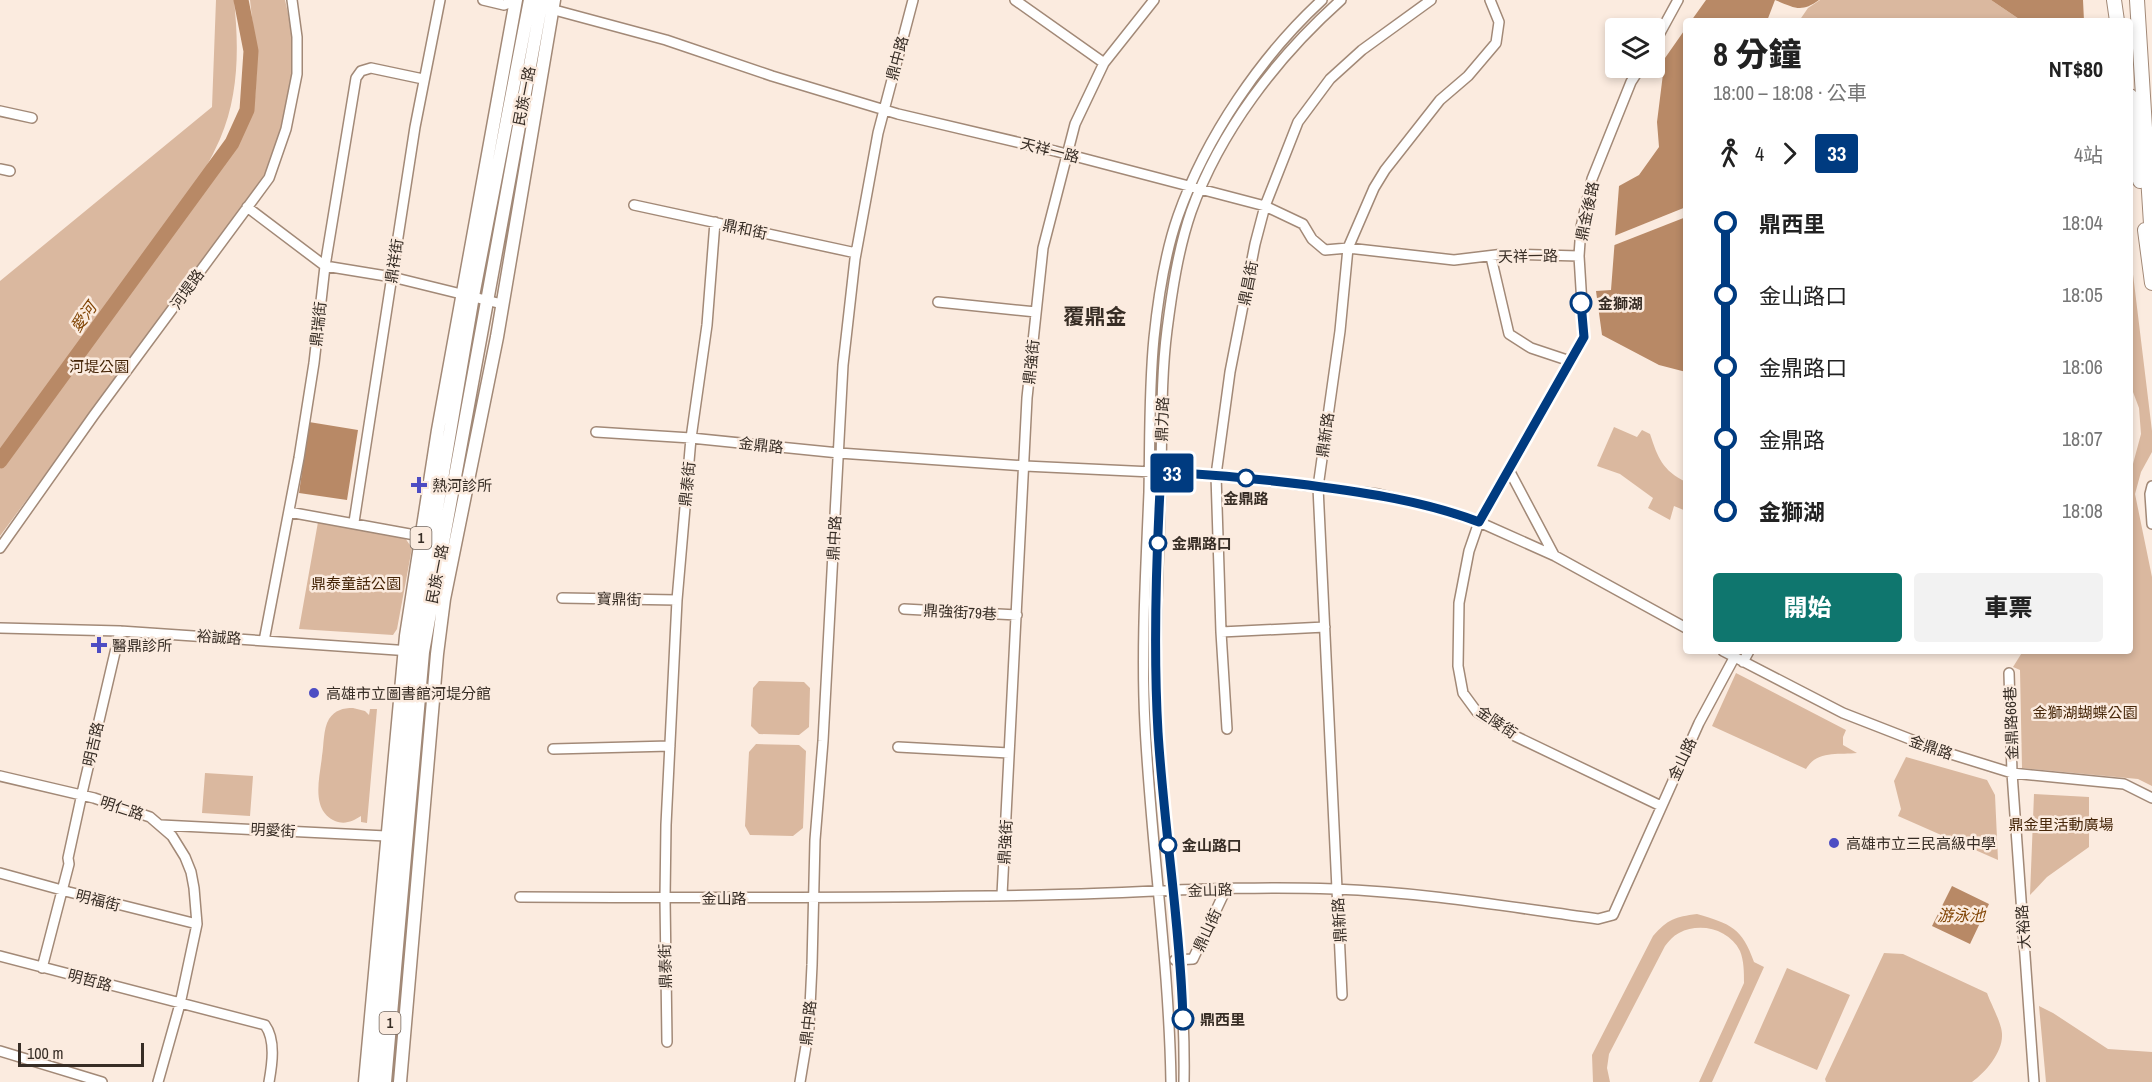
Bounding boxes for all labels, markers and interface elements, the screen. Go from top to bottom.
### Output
map controls [1605,18,1665,78]
button: layers [1605,18,1665,78]
text: 8 分鐘 [1713,32,1802,76]
street label: 鼎中路 [881,34,913,82]
text: NT$80 [2049,54,2103,84]
street label: 民族一路 [508,65,540,127]
text: 18:00 – 18:08 · 公車 [1713,79,1867,106]
street label: 天祥一路 [1018,133,1082,167]
icon: walk [1713,137,1746,170]
icon: forward [1773,137,1806,170]
text: 33 [1827,139,1846,168]
text: 4 [1755,140,1764,167]
text: 4站 [2074,141,2103,168]
street label: 鼎金後路 [1570,179,1604,243]
text: 鼎西里 [1759,209,1825,239]
text: 18:04 [2062,209,2103,236]
street label: 鼎和街 [721,214,769,244]
street label: 鼎祥街 [380,237,408,285]
street label: 天祥一路 [1498,245,1558,267]
street label: 鼎昌街 [1233,259,1263,307]
street label: 河堤路 [165,265,209,313]
text: 金山路口 [1759,281,1847,311]
text: 18:05 [2062,281,2103,308]
marker: 金獅湖 [1570,292,1592,314]
place label: 金獅湖 [1598,293,1643,314]
water label: 愛河 [65,295,103,336]
street label: 鼎瑞街 [305,301,331,347]
district label: 覆鼎金 [1064,302,1127,331]
street label: 鼎強街 [1018,339,1044,385]
text: 金鼎路口 [1759,353,1847,383]
text: 18:06 [2062,353,2103,380]
park label: 河堤公園 [69,356,129,377]
street label: 鼎力路 [1151,396,1173,442]
street label: 鼎新路 [1311,411,1339,459]
text: 金鼎路 [1759,425,1825,455]
text: 18:07 [2062,425,2103,452]
street label: 金鼎路 [738,432,784,458]
line badge: 33 [1145,454,1199,492]
text: 33 [1162,459,1182,488]
street label: 鼎泰街 [674,461,700,507]
marker: 金鼎路 [1237,469,1255,487]
place label: 熱河診所 [432,475,492,496]
marker: 熱河診所 [410,476,428,494]
place label: 金鼎路 [1223,488,1269,509]
text: 金獅湖 [1759,497,1825,527]
text: 18:08 [2062,497,2103,524]
street label: 鼎中路 [822,515,846,561]
road number: 1 [410,527,432,549]
place label: 金鼎路口 [1172,533,1232,554]
marker: 金鼎路口 [1149,534,1167,552]
street label: 民族一路 [421,543,453,605]
park label: 鼎泰童話公園 [311,573,401,594]
button: 開始 [1713,573,1902,642]
button: 車票 [1914,573,2103,642]
street label: 寶鼎街 [596,588,642,610]
street label: 鼎強街79巷 [923,600,997,624]
street label: 裕誠路 [196,625,242,649]
place label: 醫鼎診所 [112,635,172,656]
marker: 醫鼎診所 [90,636,108,654]
place label: 高雄市立圖書館河堤分館 [326,683,491,704]
marker: 高雄市立圖書館河堤分館 [307,686,321,700]
street label: 金鼎路66巷 [1999,686,2023,760]
street label: 金陵街 [1472,701,1522,743]
park label: 金獅湖蝴蝶公園 [2032,702,2138,723]
street label: 明吉路 [78,720,108,768]
street label: 金鼎路 [1906,730,1956,764]
street label: 金山路 [1663,734,1701,784]
street label: 明仁路 [97,791,147,825]
park label: 鼎金里活動廣場 [2008,814,2114,835]
street label: 明愛街 [250,818,296,842]
street label: 鼎強街 [993,819,1017,865]
place label: 高雄市立三民高級中學 [1846,833,1996,854]
place label: 金山路口 [1182,835,1242,856]
marker: 金山路口 [1159,836,1177,854]
marker: 高雄市立三民高級中學 [1827,836,1841,850]
street label: 金山路 [1187,879,1233,901]
street label: 明福街 [74,884,122,916]
street label: 金山路 [701,888,747,909]
street label: 鼎新路 [1327,897,1351,943]
water label: 游泳池 [1937,904,1987,926]
street label: 大裕路 [2011,904,2035,950]
street label: 鼎山街 [1188,905,1226,955]
street label: 鼎泰街 [654,943,676,989]
street label: 明哲路 [66,964,114,996]
street label: 鼎中路 [795,1000,821,1046]
marker: 鼎西里 [1172,1008,1194,1030]
place label: 鼎西里 [1200,1009,1245,1030]
road number: 1 [380,1012,400,1034]
scale bar [18,1040,144,1068]
text: 100 m [27,1042,63,1064]

